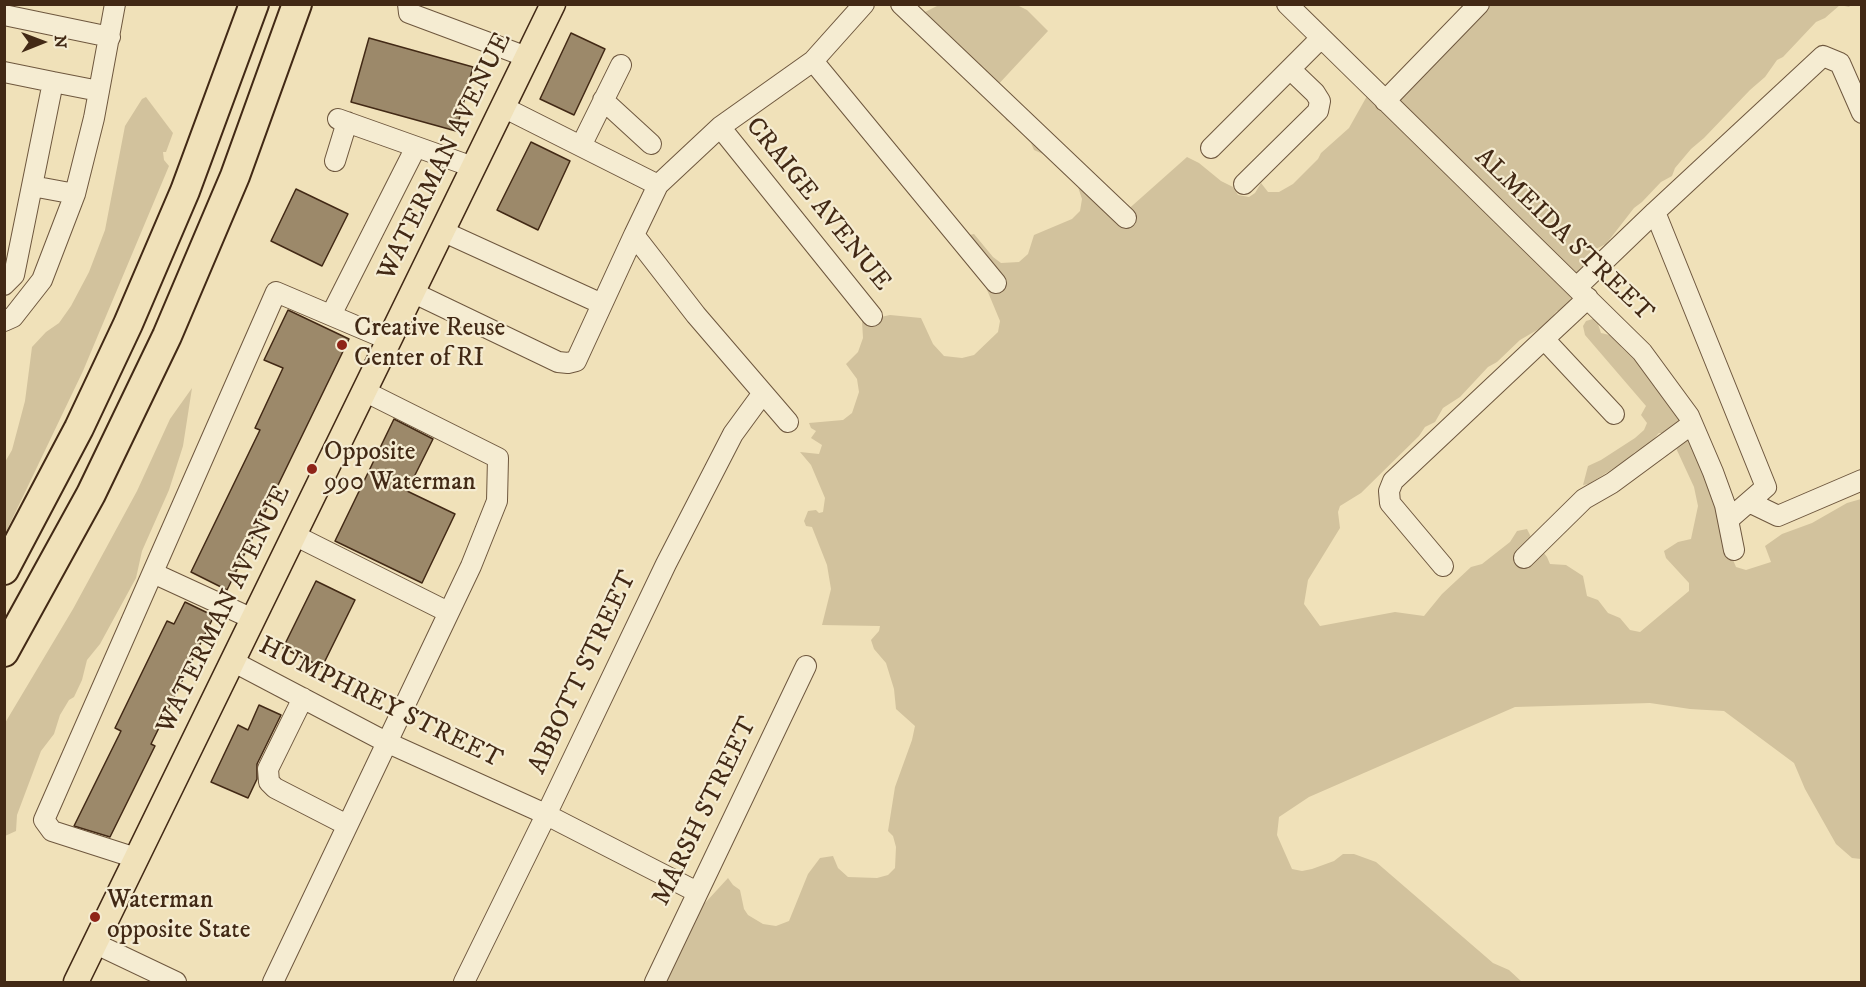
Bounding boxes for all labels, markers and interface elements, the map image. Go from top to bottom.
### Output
north arrow [12,12,72,72]
street label: WATERMAN AVENUE [372,28,520,286]
text: N [50,35,70,48]
street label: CRAIGE AVENUE [737,112,897,298]
street label: ALMEIDA STREET [1467,143,1659,329]
place label: Creative Reuse Center of RI [354,314,505,376]
marker: Creative Reuse Center of RI [335,338,349,352]
place label: Opposite 990 Waterman [324,438,476,500]
marker: Opposite 990 Waterman [305,462,319,476]
street label: WATERMAN AVENUE [151,481,299,739]
street label: ABBOTT STREET [523,567,645,779]
street label: HUMPHREY STREET [253,631,507,777]
street label: MARSH STREET [647,713,765,911]
place label: Waterman opposite State [107,886,250,948]
marker: Waterman opposite State [88,910,102,924]

